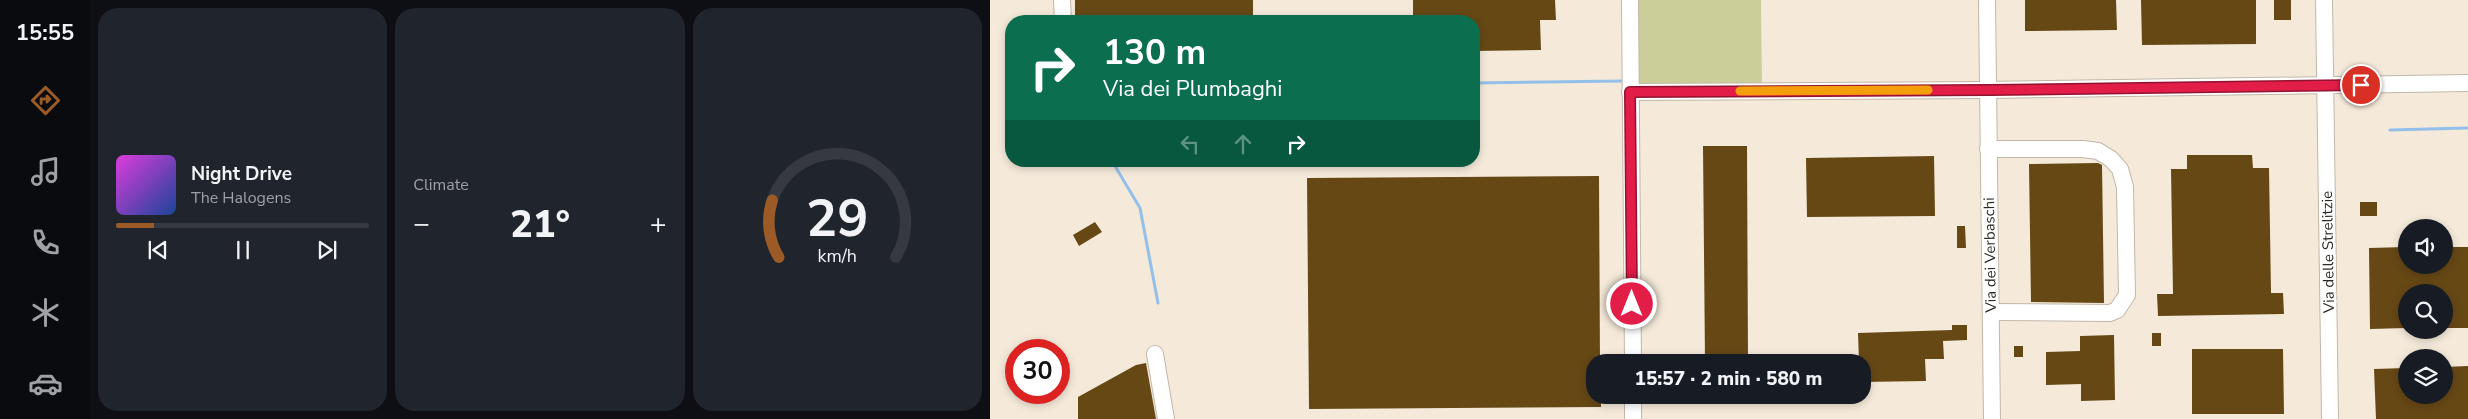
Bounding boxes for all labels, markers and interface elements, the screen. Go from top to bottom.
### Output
text: 15:55 [16,18,74,48]
text: 130 m [1103,29,1206,76]
icon: right [1020,35,1085,100]
pin [2340,64,2382,106]
icon: arrive [2347,71,2375,99]
text: Via dei Plumbaghi [1103,74,1282,104]
icon: directions [28,83,63,118]
icon: left [1176,130,1204,158]
icon: ahead [1229,130,1257,158]
icon: right [1282,130,1310,158]
icon: music [28,154,63,189]
text: Night Drive [191,161,292,187]
text: Climate [413,174,469,196]
text: 29 [806,183,869,254]
text: The Halogens [191,187,291,209]
street label: Via delle Strelitzie [2317,191,2339,314]
street label: Via dei Verbaschi [1979,197,2001,314]
text: 21° [510,199,570,250]
text: − [413,205,430,243]
text: + [650,205,667,243]
map controls [2398,219,2453,404]
button: sound [2398,219,2453,274]
icon: phone [28,225,63,260]
icon: previous [144,236,172,264]
icon: pause [229,236,257,264]
icon: next [313,236,341,264]
text: km/h [818,244,857,268]
position arrow [1605,277,1657,329]
button: search [2398,284,2453,339]
icon: climate [28,295,63,330]
speed limit sign: 30 [1005,339,1070,404]
button: layers [2398,349,2453,404]
icon: car [28,366,63,401]
text: 15:57 · 2 min · 580 m [1635,366,1822,392]

